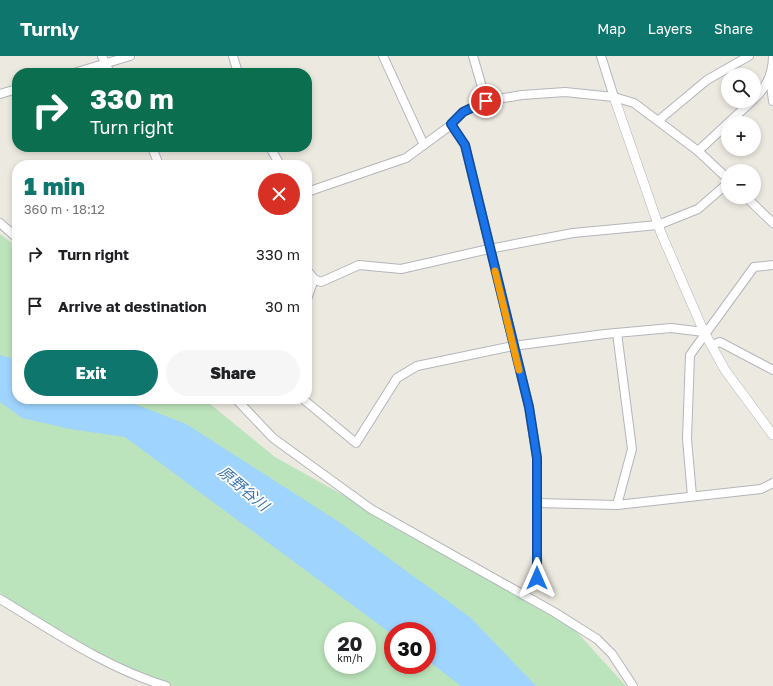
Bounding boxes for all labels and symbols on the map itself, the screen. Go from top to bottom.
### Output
pin [469,84,503,118]
water label: 原野谷川 [215,462,274,515]
position arrow [516,557,558,599]
speed limit sign: 30 [384,622,436,674]

